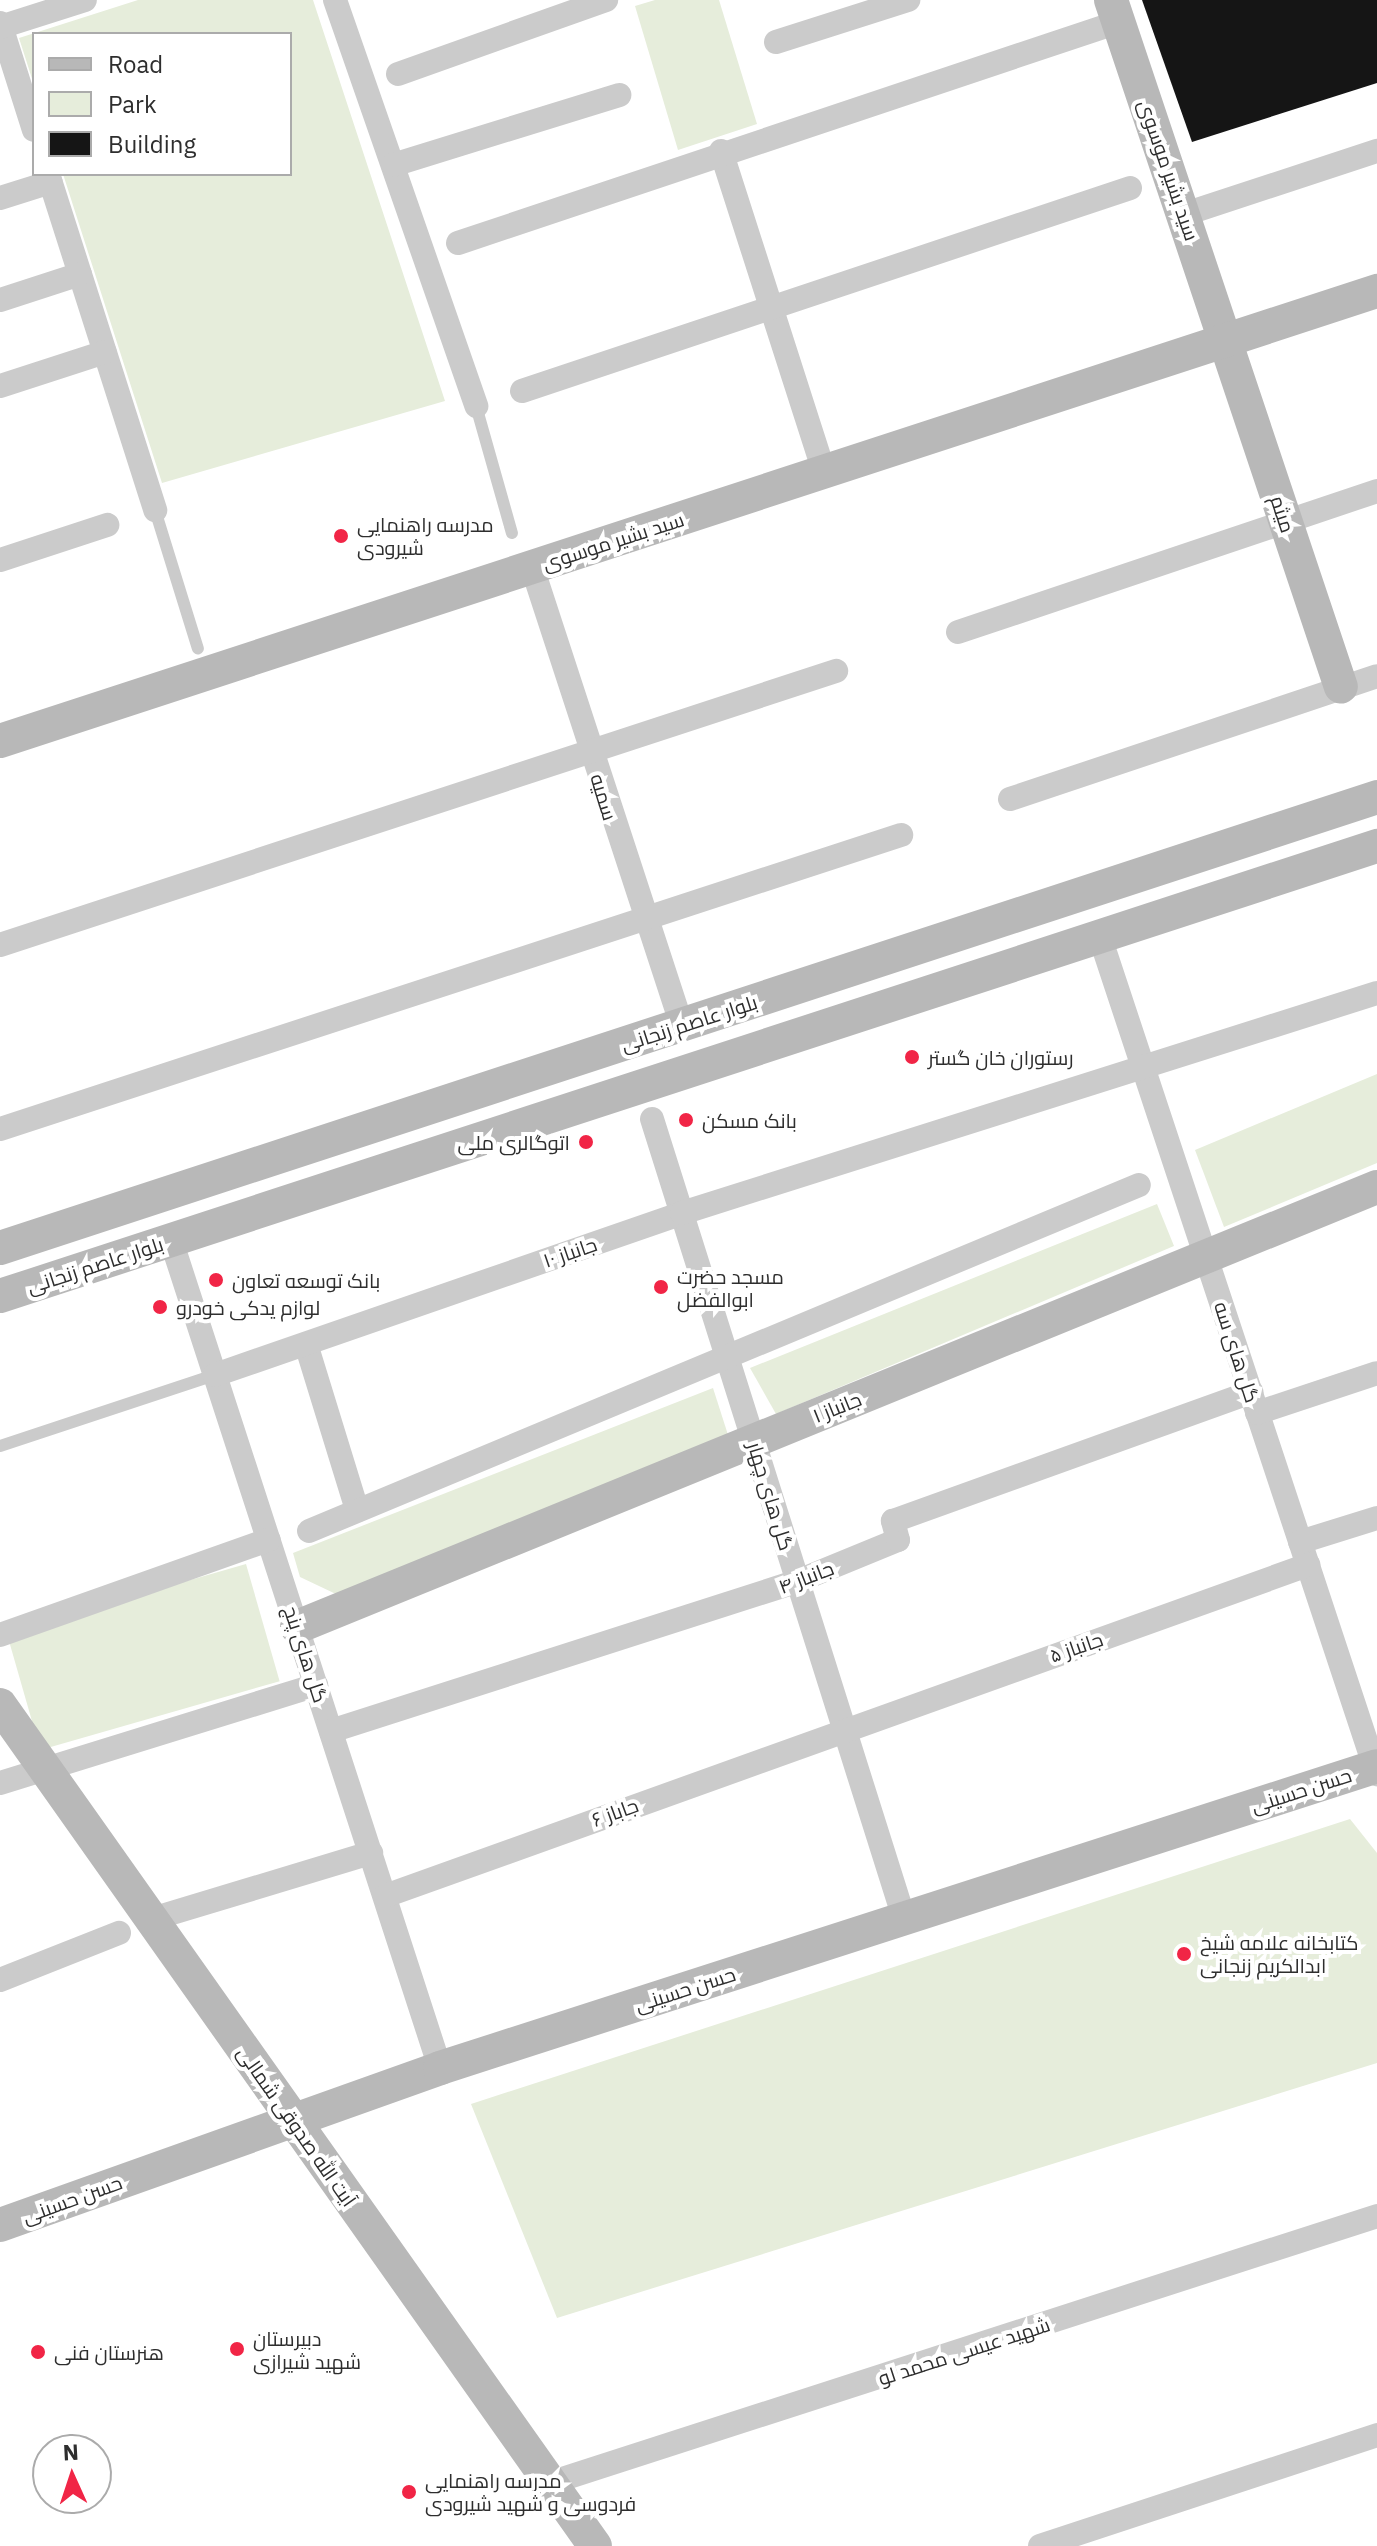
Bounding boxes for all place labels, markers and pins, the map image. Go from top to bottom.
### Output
place label: مدرسه راهنمایی شیرودی [357,512,493,559]
marker: مدرسه راهنمایی شیرودی [332,527,350,545]
place label: رستوران خان گستر [928,1045,1074,1069]
marker: رستوران خان گستر [903,1048,921,1066]
place label: بانک مسکن [702,1108,797,1132]
marker: بانک مسکن [677,1111,695,1129]
place label: اتوگالری ملی [458,1130,570,1154]
marker: اتوگالری ملی [577,1133,595,1151]
place label: مسجد حضرت ابوالفضل [677,1264,784,1311]
place label: بانک توسعه تعاون [232,1268,380,1292]
marker: بانک توسعه تعاون [207,1271,225,1289]
marker: مسجد حضرت ابوالفضل [652,1278,670,1296]
place label: لوازم یدکی خودرو [176,1295,320,1319]
marker: لوازم یدکی خودرو [151,1298,169,1316]
place label: کتابخانه علامه شیخ ابدالکریم زنجانی [1200,1930,1359,1977]
marker: کتابخانه علامه شیخ ابدالکریم زنجانی [1175,1945,1193,1963]
place label: دبیرستان شهید شیرازی [253,2326,361,2373]
place label: هنرستان فنی [54,2340,164,2364]
marker: دبیرستان شهید شیرازی [228,2340,246,2358]
marker: هنرستان فنی [29,2343,47,2361]
place label: مدرسه راهنمایی فردوسی و شهید شیرودی [425,2468,636,2515]
marker: مدرسه راهنمایی فردوسی و شهید شیرودی [400,2483,418,2501]

